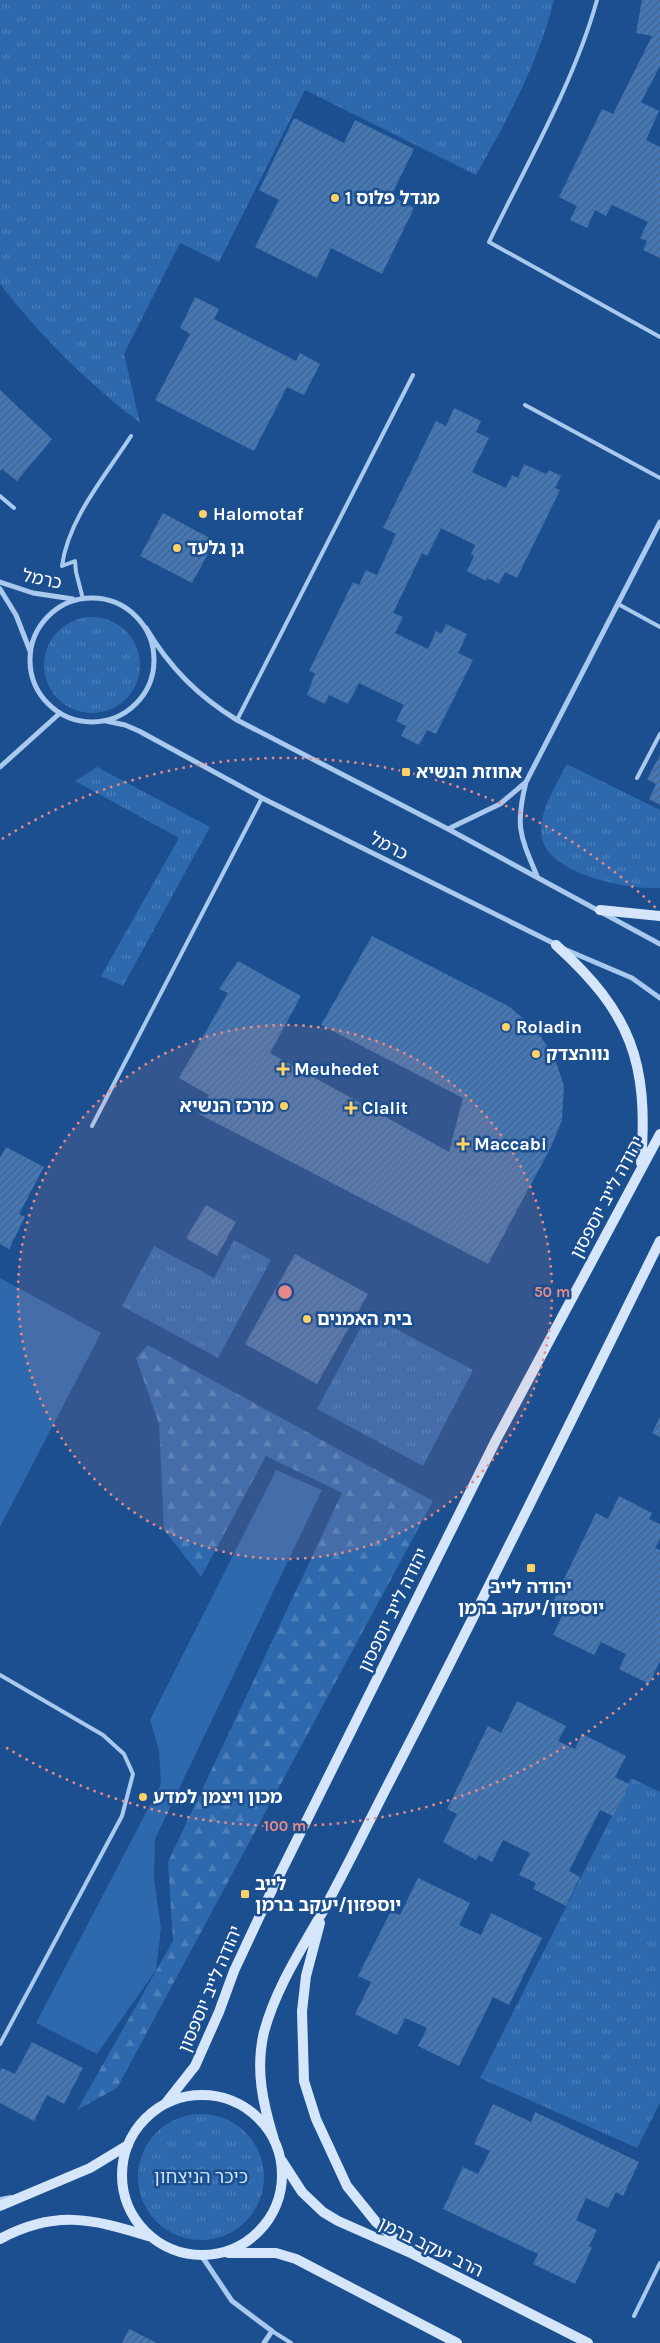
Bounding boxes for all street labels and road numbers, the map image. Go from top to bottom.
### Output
street label: כרמל [20,564,64,594]
street label: כרמל [366,827,412,865]
street label: יהודה לייב יוספסון [565,1132,649,1262]
street label: יהודה לייב יוספסון [353,1544,433,1676]
street label: יהודה לייב יוספסון [173,1922,247,2056]
street label: הרב יעקב ברמן [375,2212,487,2282]

